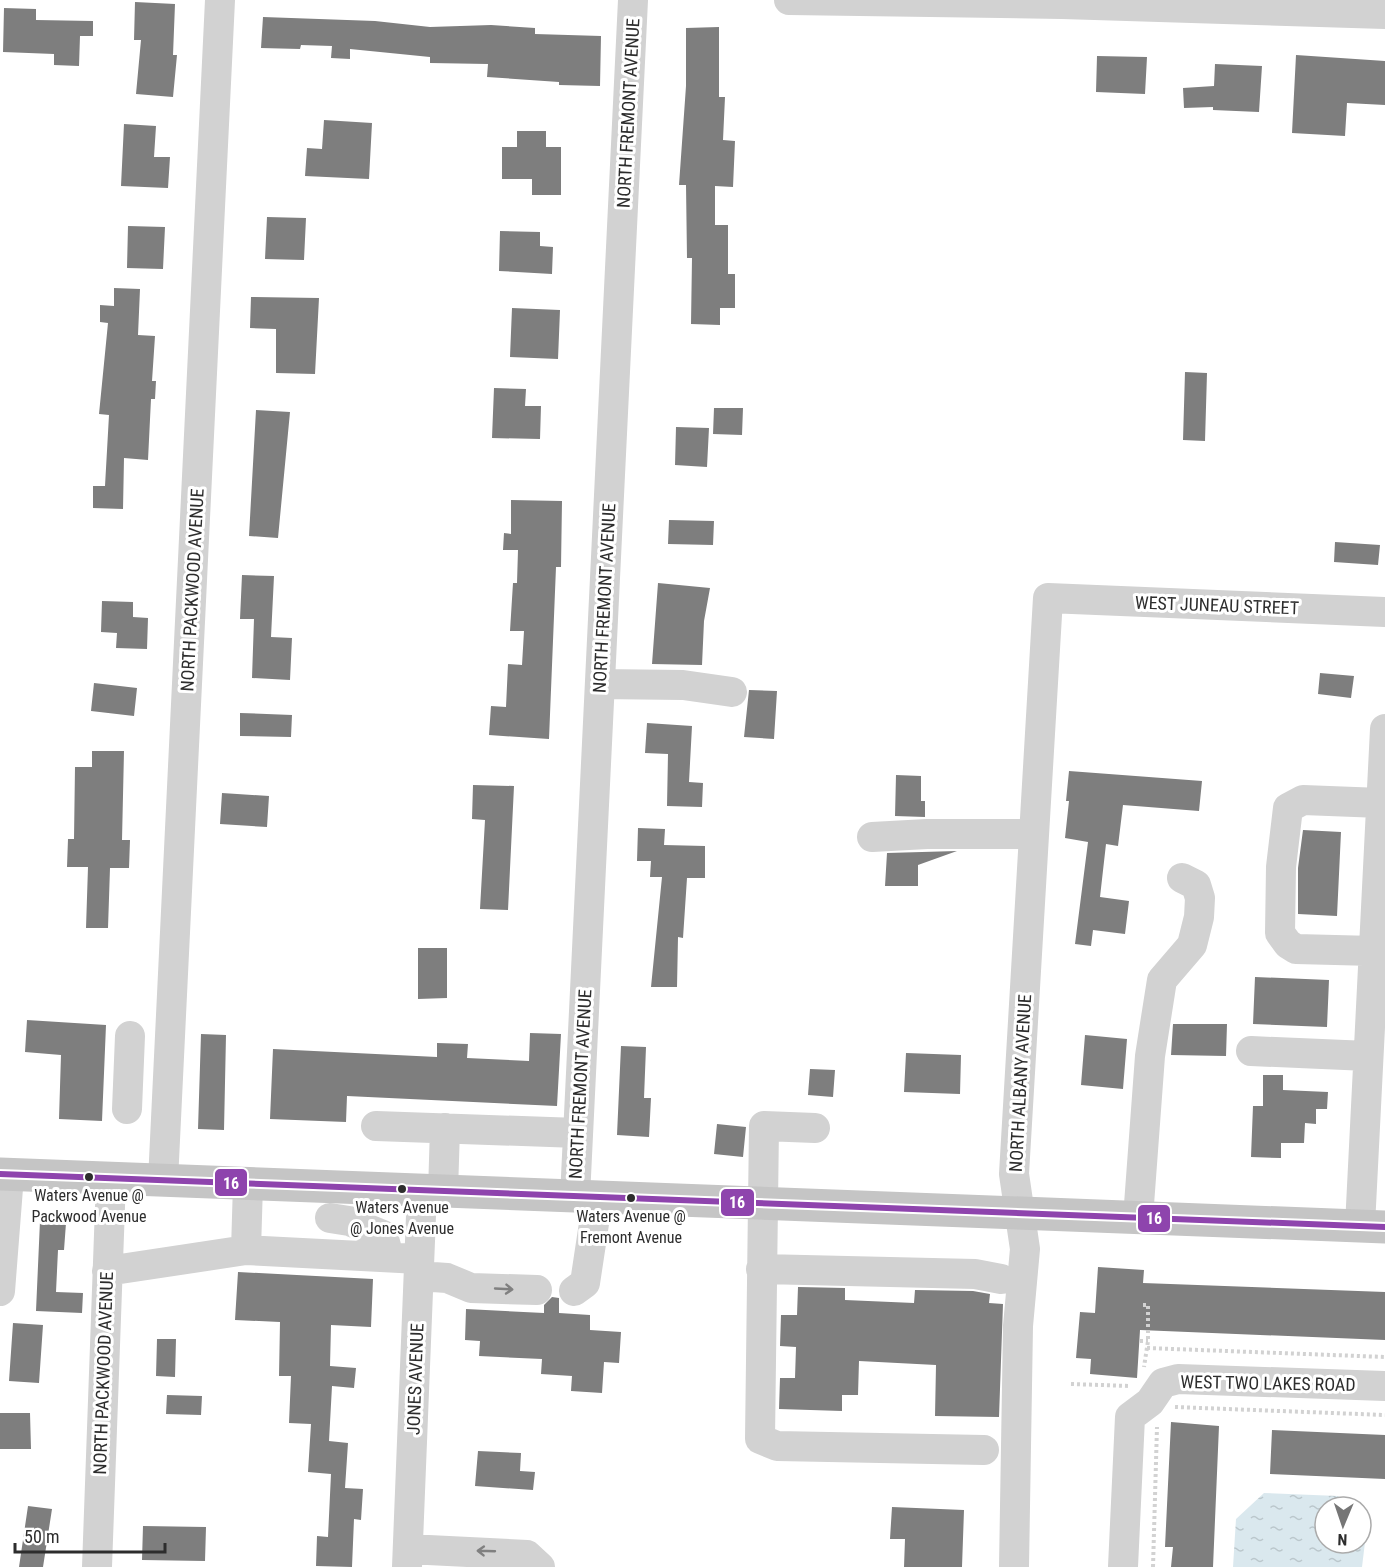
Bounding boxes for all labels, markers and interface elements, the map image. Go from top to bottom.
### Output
street label: NORTH FREMONT AVENUE [613,18,643,208]
street label: NORTH PACKWOOD AVENUE [176,488,208,692]
street label: NORTH FREMONT AVENUE [589,503,619,693]
street label: WEST JUNEAU STREET [1135,592,1299,618]
street label: NORTH FREMONT AVENUE [565,989,595,1179]
street label: NORTH ALBANY AVENUE [1005,994,1035,1172]
line badge: 16 [214,1168,248,1197]
marker: Waters Avenue @ Packwood Avenue [83,1171,95,1183]
text: 16 [223,1174,239,1193]
marker: Waters Avenue @ Jones Avenue [396,1183,408,1195]
place label: Waters Avenue @ Packwood Avenue [31,1186,147,1226]
line badge: 16 [720,1188,755,1217]
marker: Waters Avenue @ Fremont Avenue [625,1192,637,1204]
text: 16 [729,1193,745,1212]
place label: Waters Avenue @ Jones Avenue [350,1198,454,1238]
line badge: 16 [1137,1204,1171,1233]
place label: Waters Avenue @ Fremont Avenue [576,1207,686,1247]
text: 16 [1146,1209,1162,1228]
street label: NORTH PACKWOOD AVENUE [89,1271,117,1475]
one-way arrow [493,1283,513,1295]
street label: JONES AVENUE [403,1323,427,1435]
street label: WEST TWO LAKES ROAD [1180,1371,1356,1395]
north arrow [1313,1495,1373,1555]
scale bar [15,1516,165,1554]
text: 50 m [24,1526,59,1547]
text: N [1337,1530,1348,1549]
one-way arrow [476,1545,496,1557]

